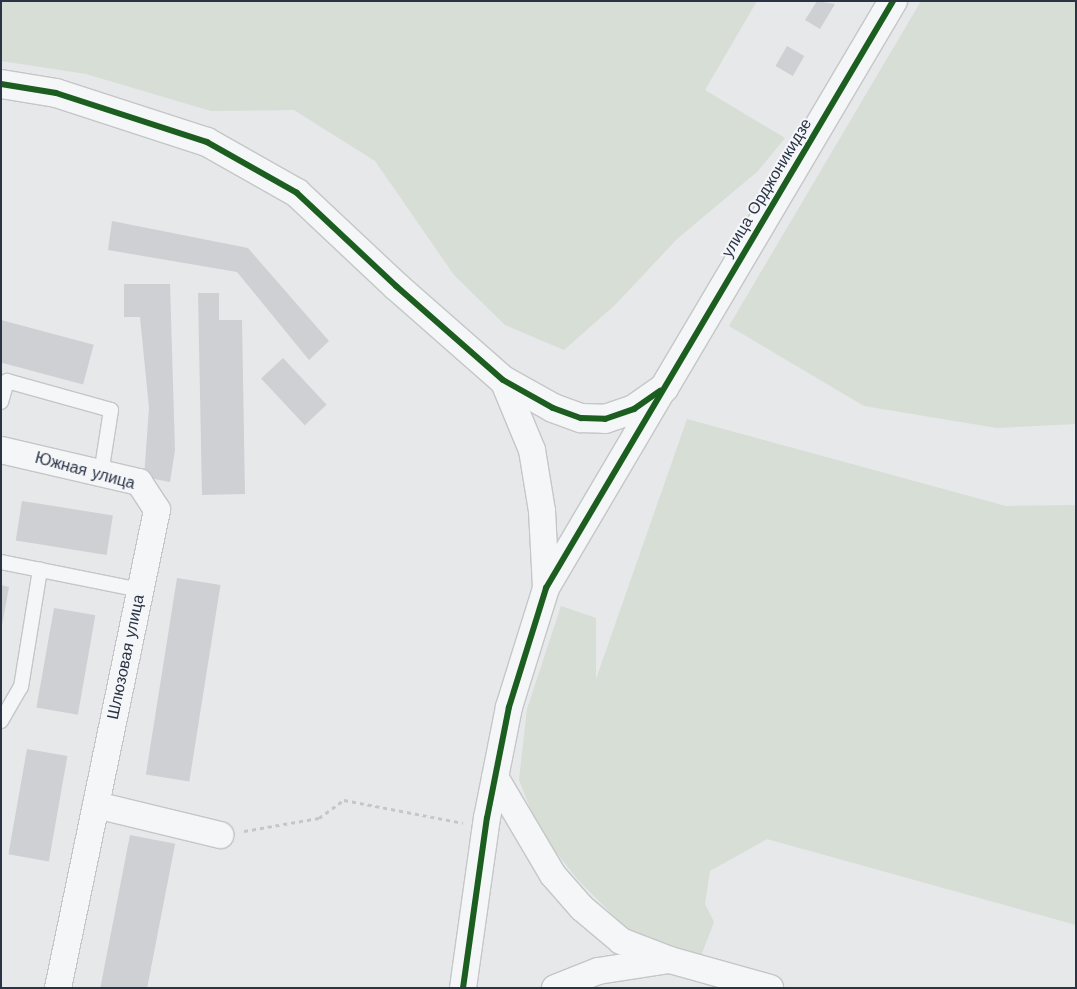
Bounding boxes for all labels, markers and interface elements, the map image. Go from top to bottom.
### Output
street label: улица Орджоникидзе [718,115,816,261]
street label: Южная улица [33,448,137,494]
street label: Шлюзовая улица [103,593,149,721]

